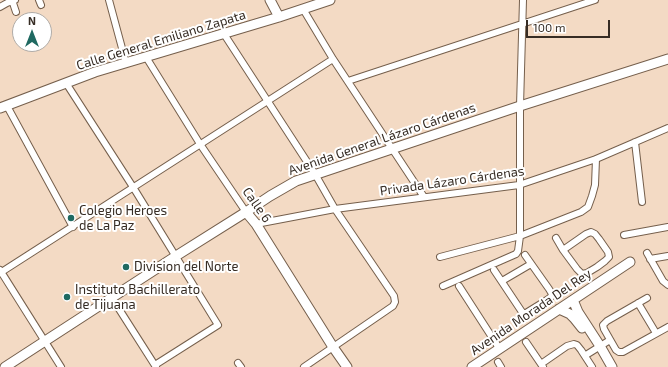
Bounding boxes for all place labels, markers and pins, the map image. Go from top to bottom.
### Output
place label: Colegio Heroes de La Paz [79,203,167,234]
marker: Colegio Heroes de La Paz [66,213,76,223]
place label: Division del Norte [134,259,239,275]
marker: Division del Norte [121,262,131,272]
place label: Instituto Bachillerato de Tijuana [75,282,200,313]
marker: Instituto Bachillerato de Tijuana [62,292,72,302]

